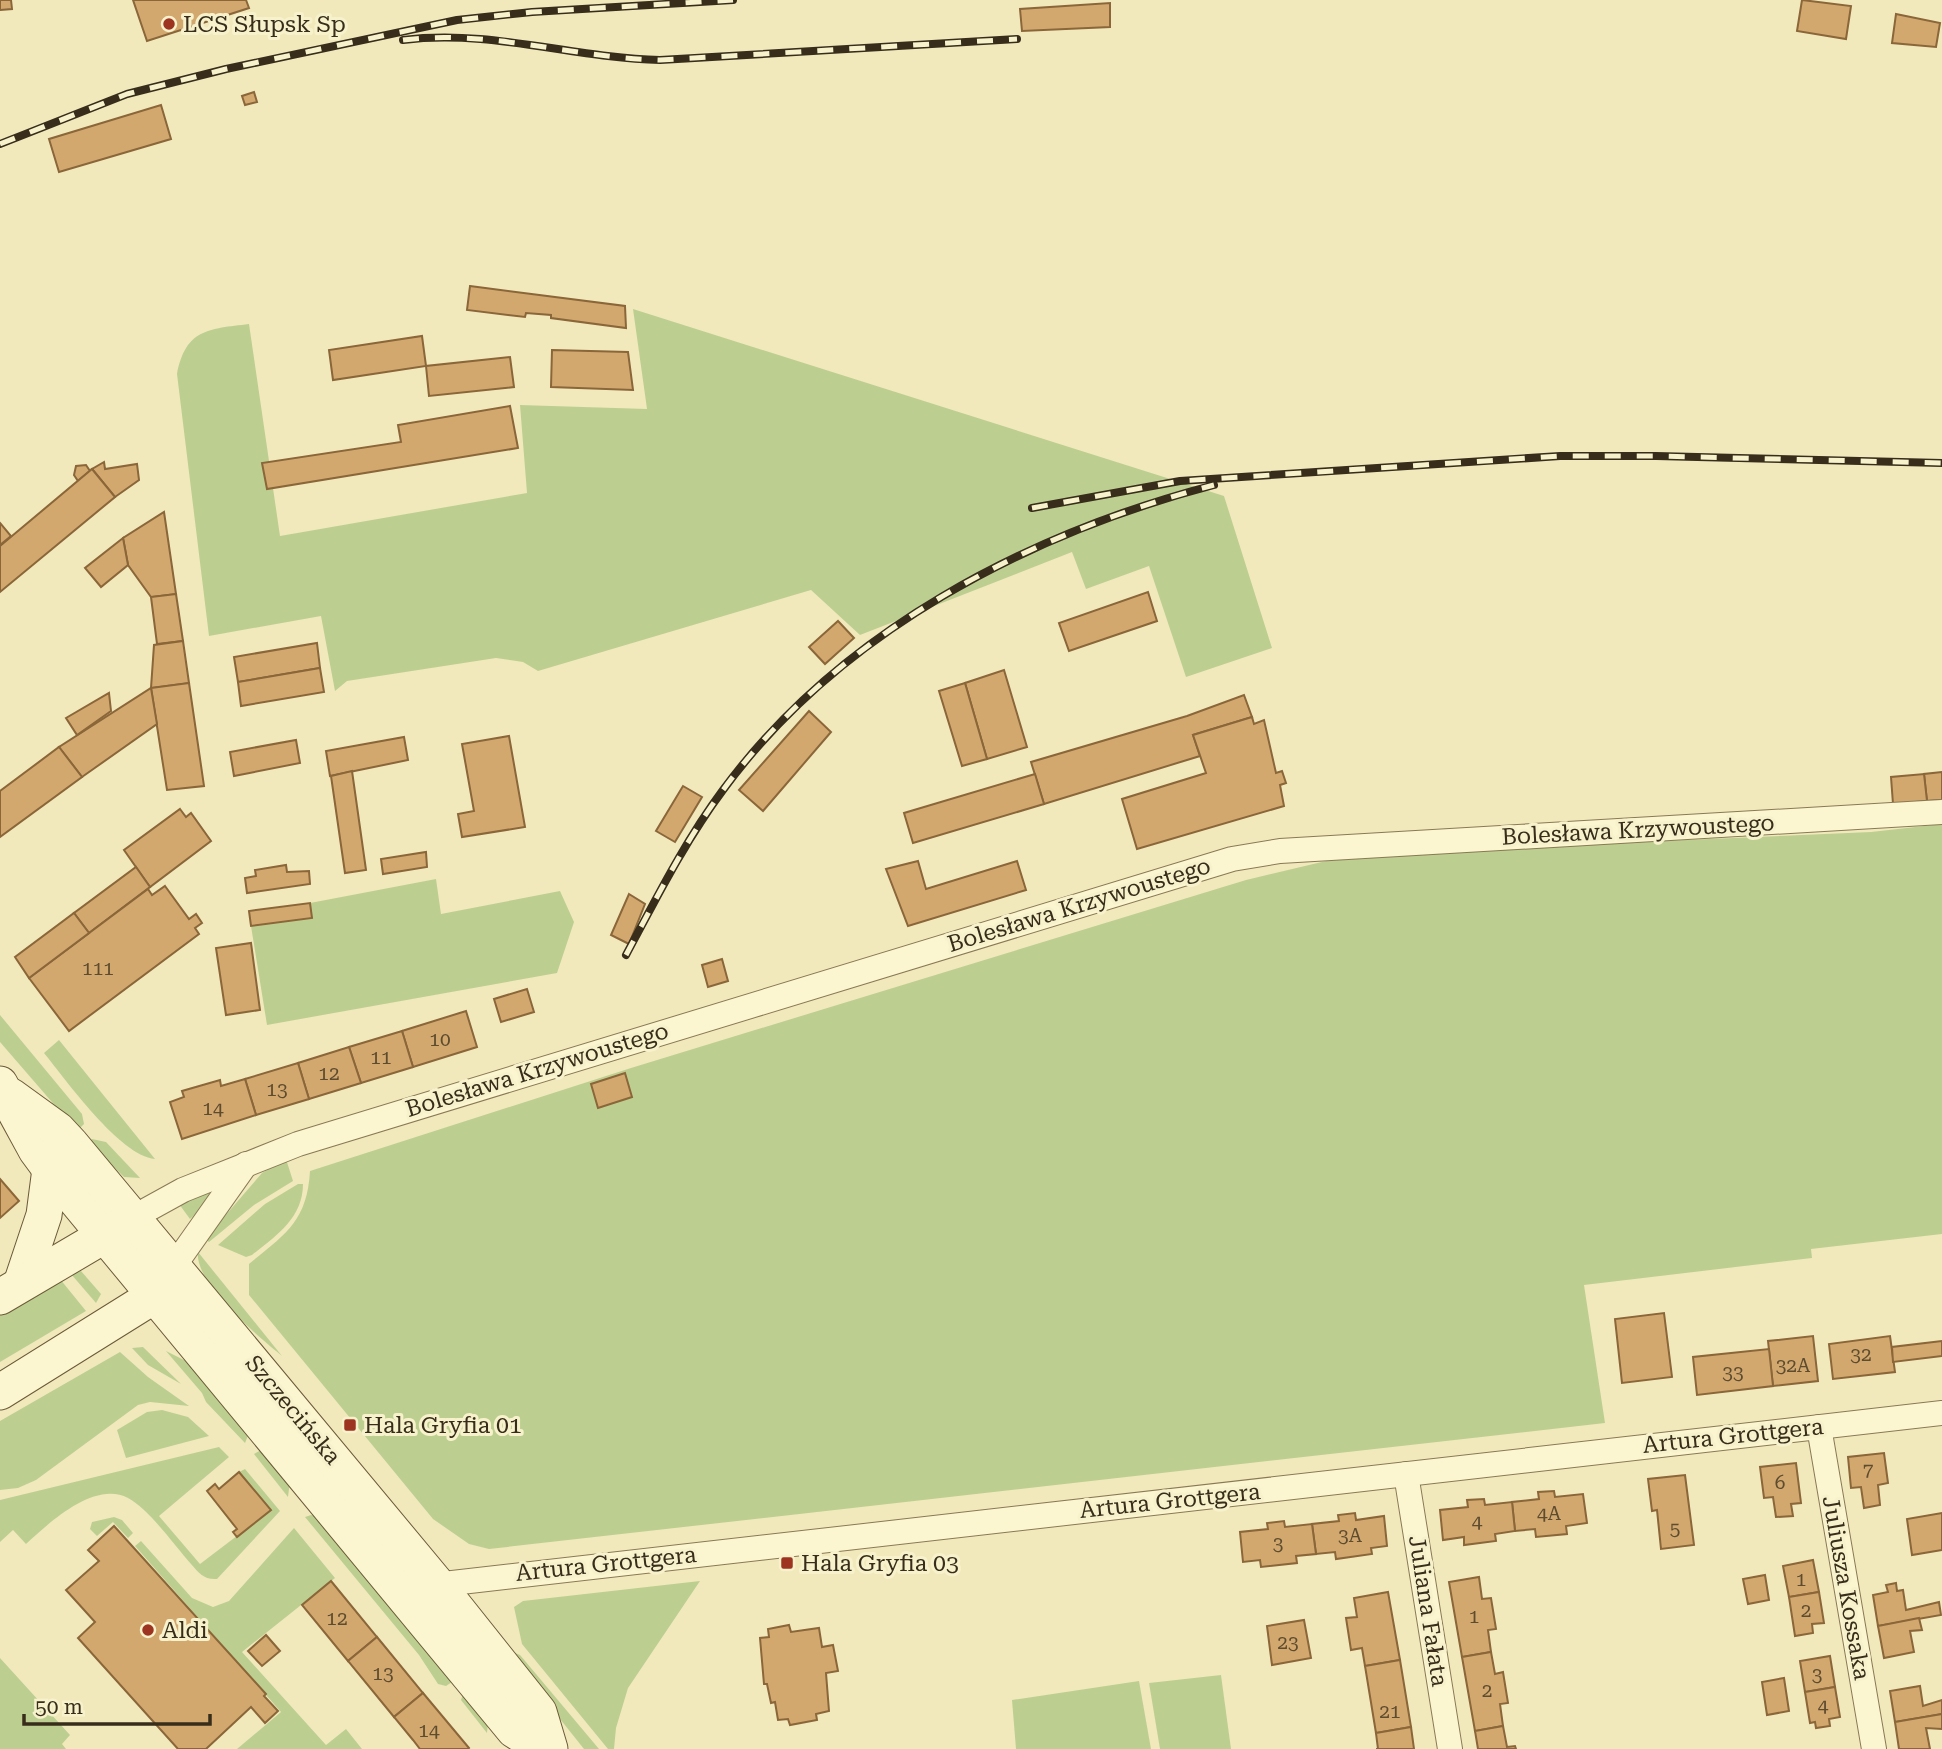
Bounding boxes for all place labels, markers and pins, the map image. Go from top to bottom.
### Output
place label: LCS Słupsk Sp [183,11,346,38]
marker: LCS Słupsk Sp [161,16,177,32]
place label: Hala Gryfia 01 [364,1412,522,1439]
marker: Hala Gryfia 01 [342,1417,358,1433]
place label: Hala Gryfia 03 [801,1550,959,1577]
marker: Hala Gryfia 03 [779,1555,795,1571]
place label: Aldi [162,1617,208,1644]
marker: Aldi [140,1622,156,1638]

